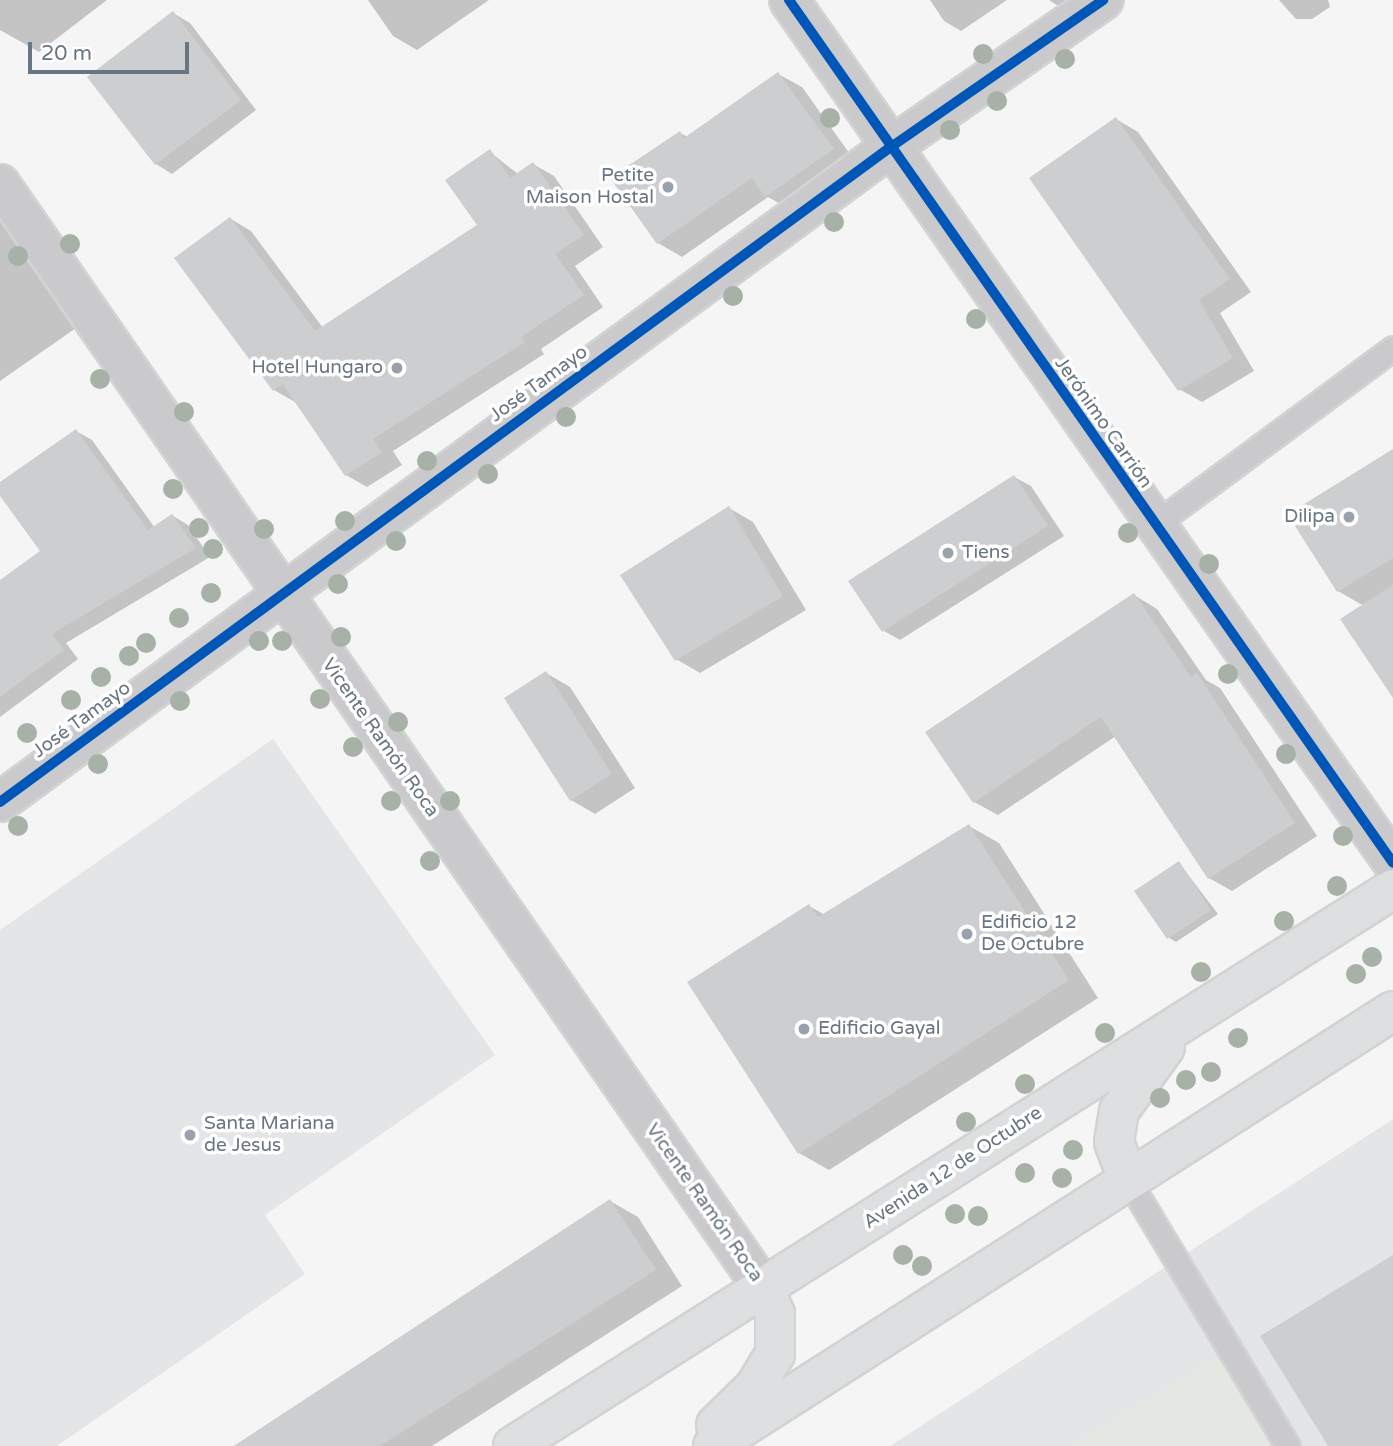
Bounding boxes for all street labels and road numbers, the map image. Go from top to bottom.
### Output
street label: José Tamayo [486,341,592,427]
street label: Jerónimo Carrión [1049,353,1157,493]
street label: Vicente Ramón Roca [317,654,443,822]
street label: José Tamayo [29,677,135,763]
street label: Avenida 12 de Octubre [859,1102,1047,1234]
street label: Vicente Ramón Roca [641,1119,767,1287]

